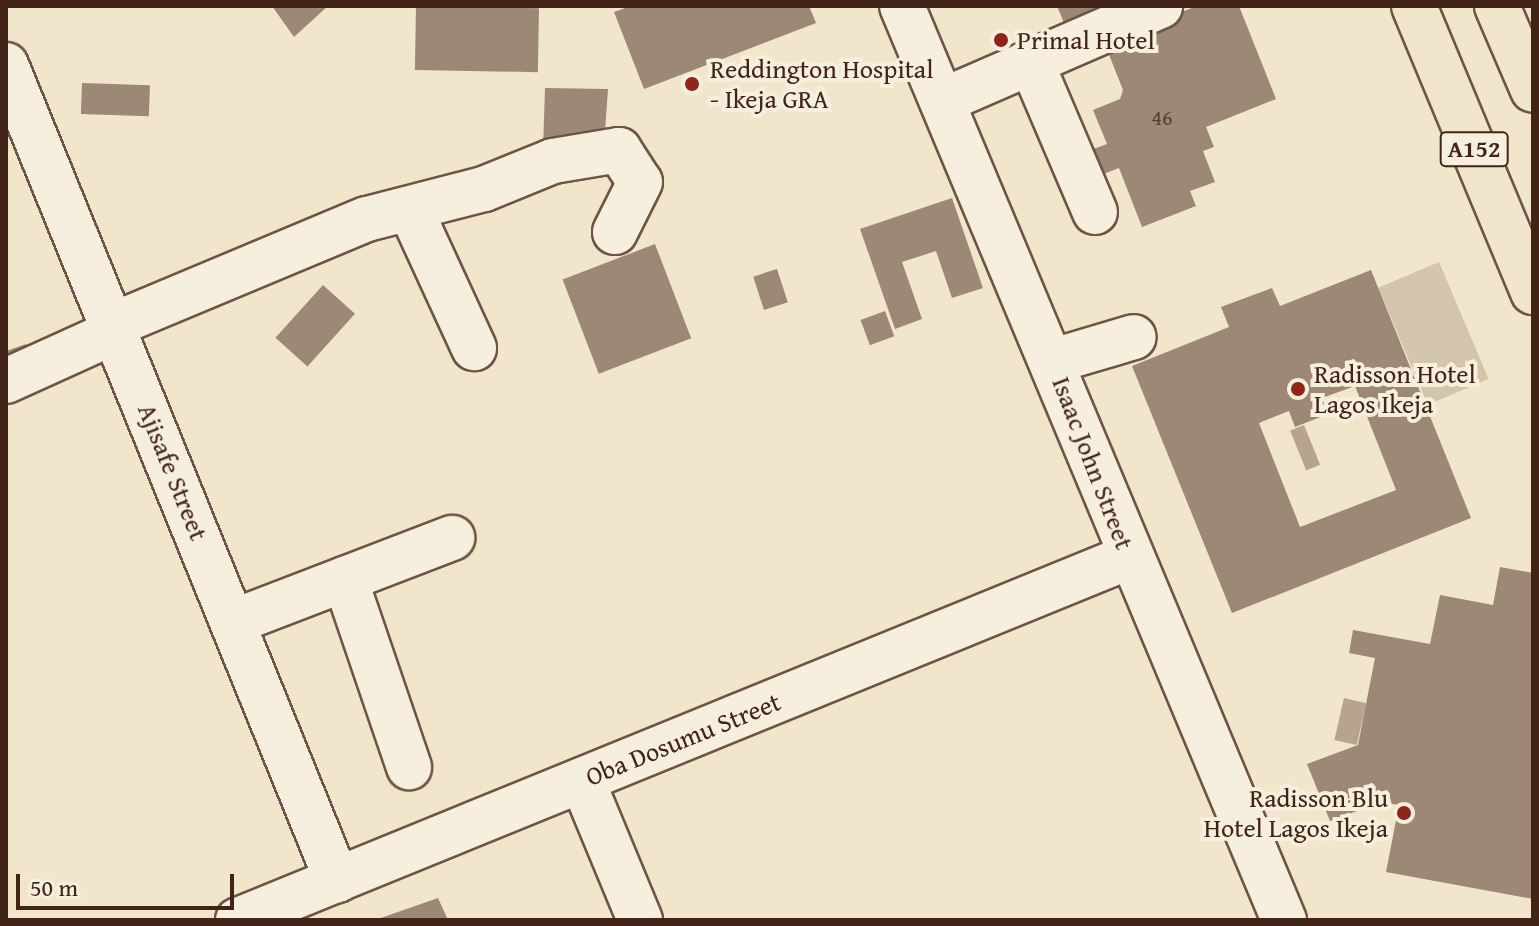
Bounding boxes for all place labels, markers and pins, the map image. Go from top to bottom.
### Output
place label: Primal Hotel [1017,24,1155,56]
marker: Primal Hotel [992,31,1010,49]
place label: Reddington Hospital - Ikeja GRA [710,53,933,114]
marker: Reddington Hospital - Ikeja GRA [681,73,703,95]
place label: Radisson Hotel Lagos Ikeja [1314,358,1476,420]
marker: Radisson Hotel Lagos Ikeja [1289,380,1307,398]
place label: Radisson Blu Hotel Lagos Ikeja [1204,782,1388,844]
marker: Radisson Blu Hotel Lagos Ikeja [1395,804,1413,822]

